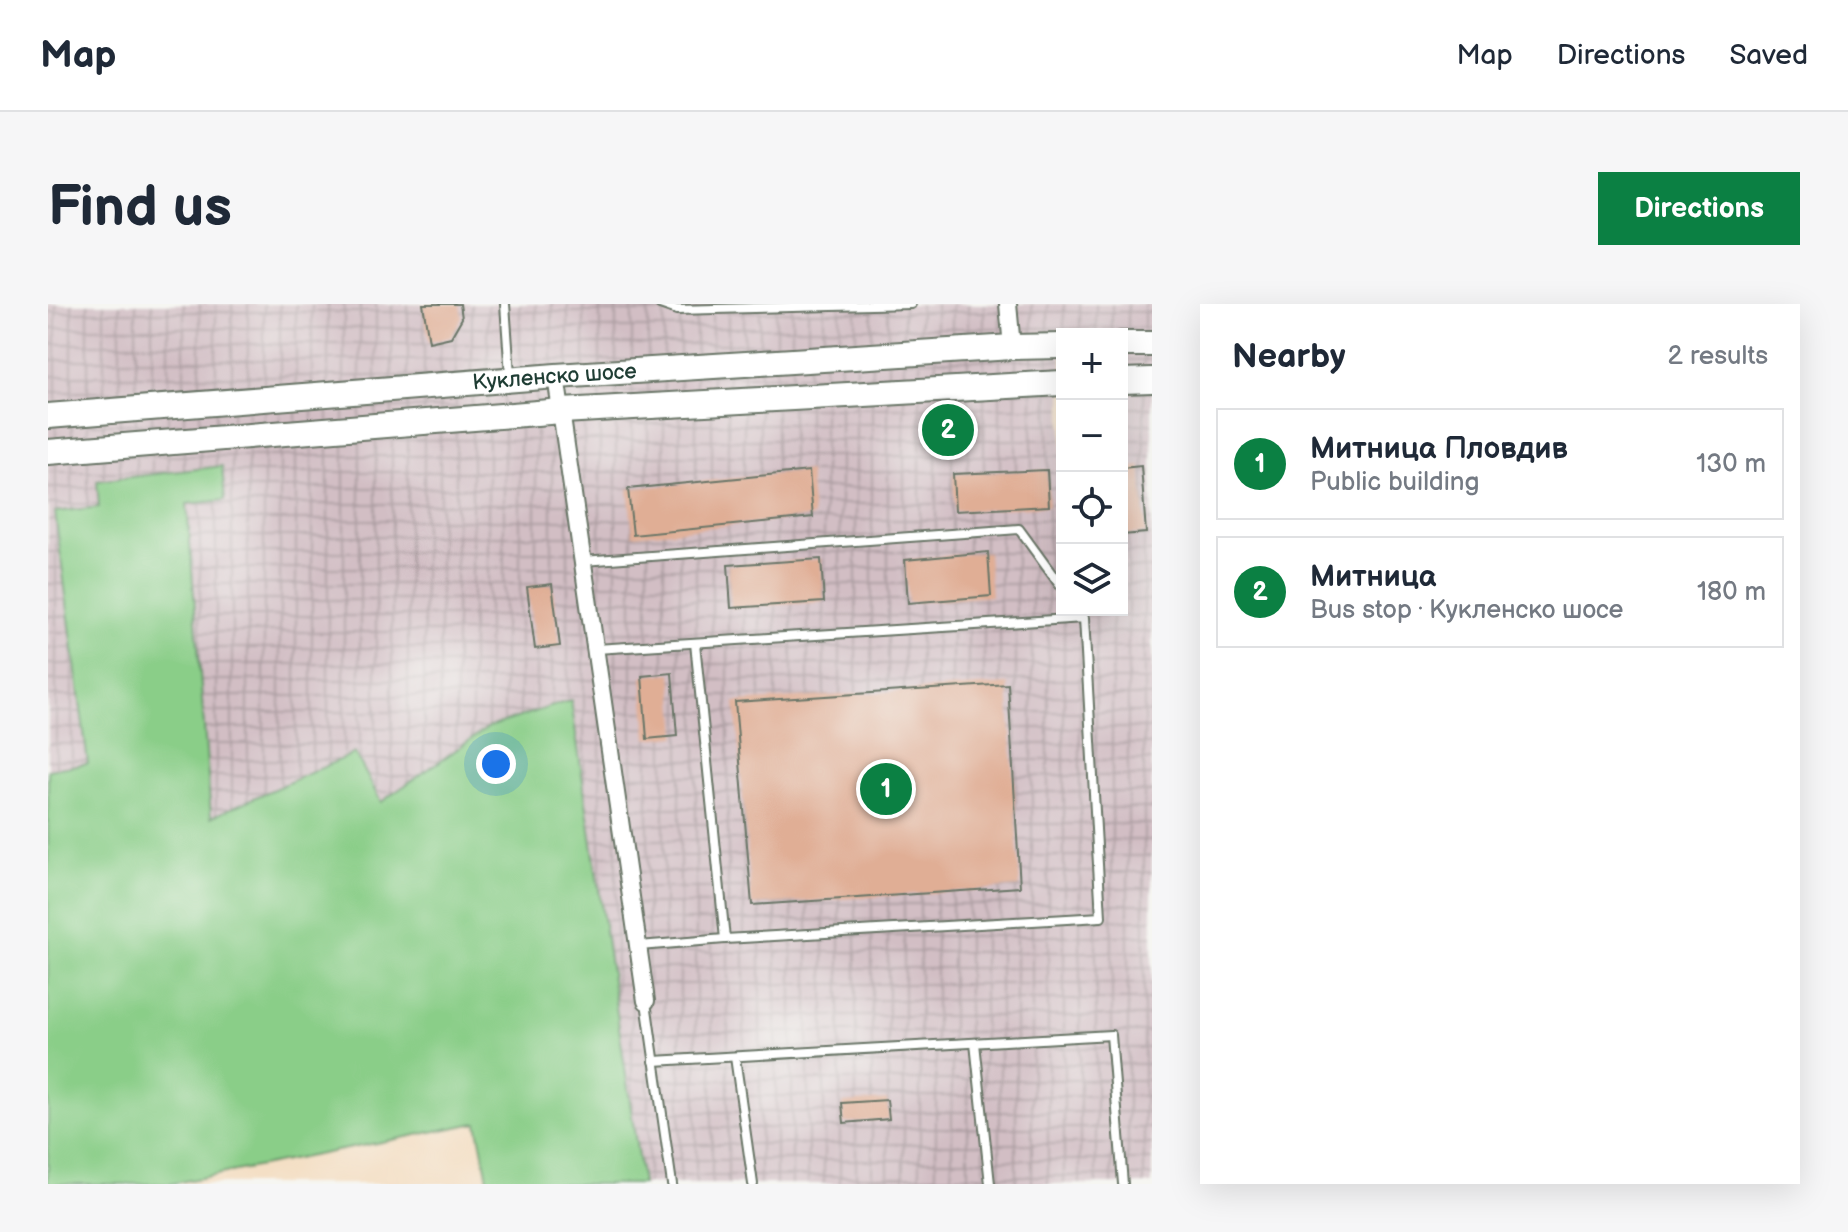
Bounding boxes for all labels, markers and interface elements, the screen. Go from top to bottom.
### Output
text: Map [40,33,116,78]
text: Map [1456,39,1513,72]
text: Directions [1557,39,1685,72]
text: Saved [1729,39,1808,72]
button: Directions [1598,172,1800,245]
text: Find us [48,175,232,242]
map controls [1056,328,1128,616]
button: + [1056,328,1128,400]
text: Nearby [1232,336,1346,377]
text: 2 results [1668,341,1768,372]
street label: Кукленско шосе [471,357,637,396]
pin: 2 [922,400,974,460]
button: − [1056,400,1128,472]
text: Митница Пловдив [1310,431,1568,467]
text: 1 [1255,449,1265,480]
text: 130 m [1696,449,1766,480]
text: Public building [1310,467,1479,498]
button: locate [1056,472,1128,544]
button: layers [1056,544,1128,616]
text: Митница [1310,559,1436,595]
text: 2 [1252,577,1268,608]
text: 180 m [1697,577,1766,608]
text: Bus stop · Кукленско шосе [1310,595,1623,626]
your location [476,744,516,784]
pin: 1 [860,759,912,819]

